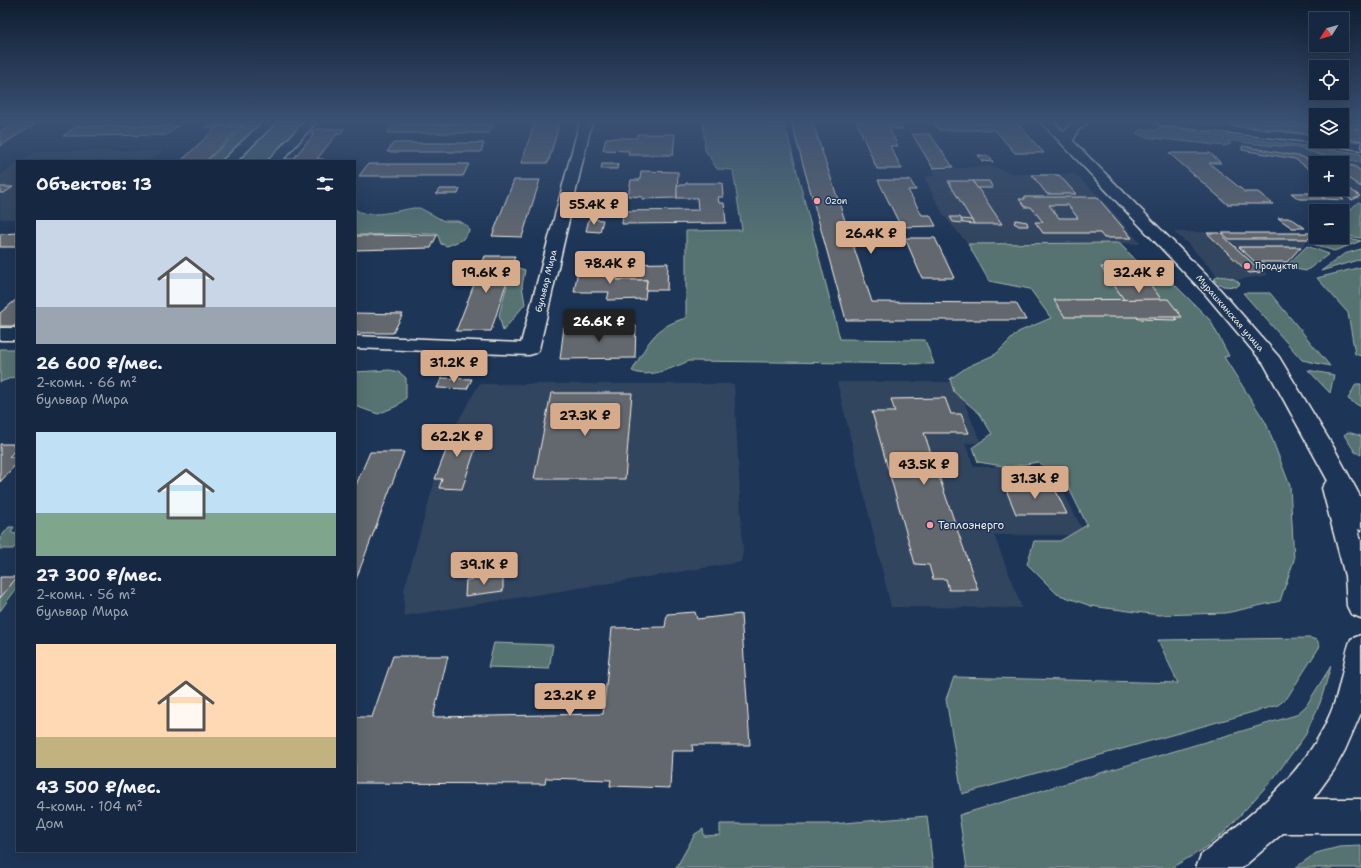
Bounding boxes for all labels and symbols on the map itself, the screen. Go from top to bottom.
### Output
north arrow [1309,12,1349,52]
pin: 55.4K ₽ [557,192,631,226]
place label: Ozon [825,195,848,207]
marker: Ozon [812,196,822,206]
pin: 26.4K ₽ [834,221,908,255]
street label: бульвар Мира [532,248,560,313]
pin: 78.4K ₽ [573,251,647,285]
pin: 19.6K ₽ [449,260,523,294]
pin: 32.4K ₽ [1102,260,1176,294]
place label: Продукты [1255,260,1298,272]
marker: Продукты [1242,261,1252,271]
street label: Мурашкинская улица [1193,272,1267,354]
pin: 26.6K ₽ [562,309,636,343]
pin: 31.2K ₽ [417,350,491,384]
pin: 27.3K ₽ [548,403,622,437]
pin: 62.2K ₽ [420,424,494,458]
pin: 43.5K ₽ [887,452,961,486]
pin: 31.3K ₽ [998,466,1072,500]
place label: Теплоэнерго [938,518,1004,533]
marker: Теплоэнерго [925,520,935,530]
pin: 39.1K ₽ [447,552,521,586]
pin: 23.2K ₽ [533,683,607,717]

